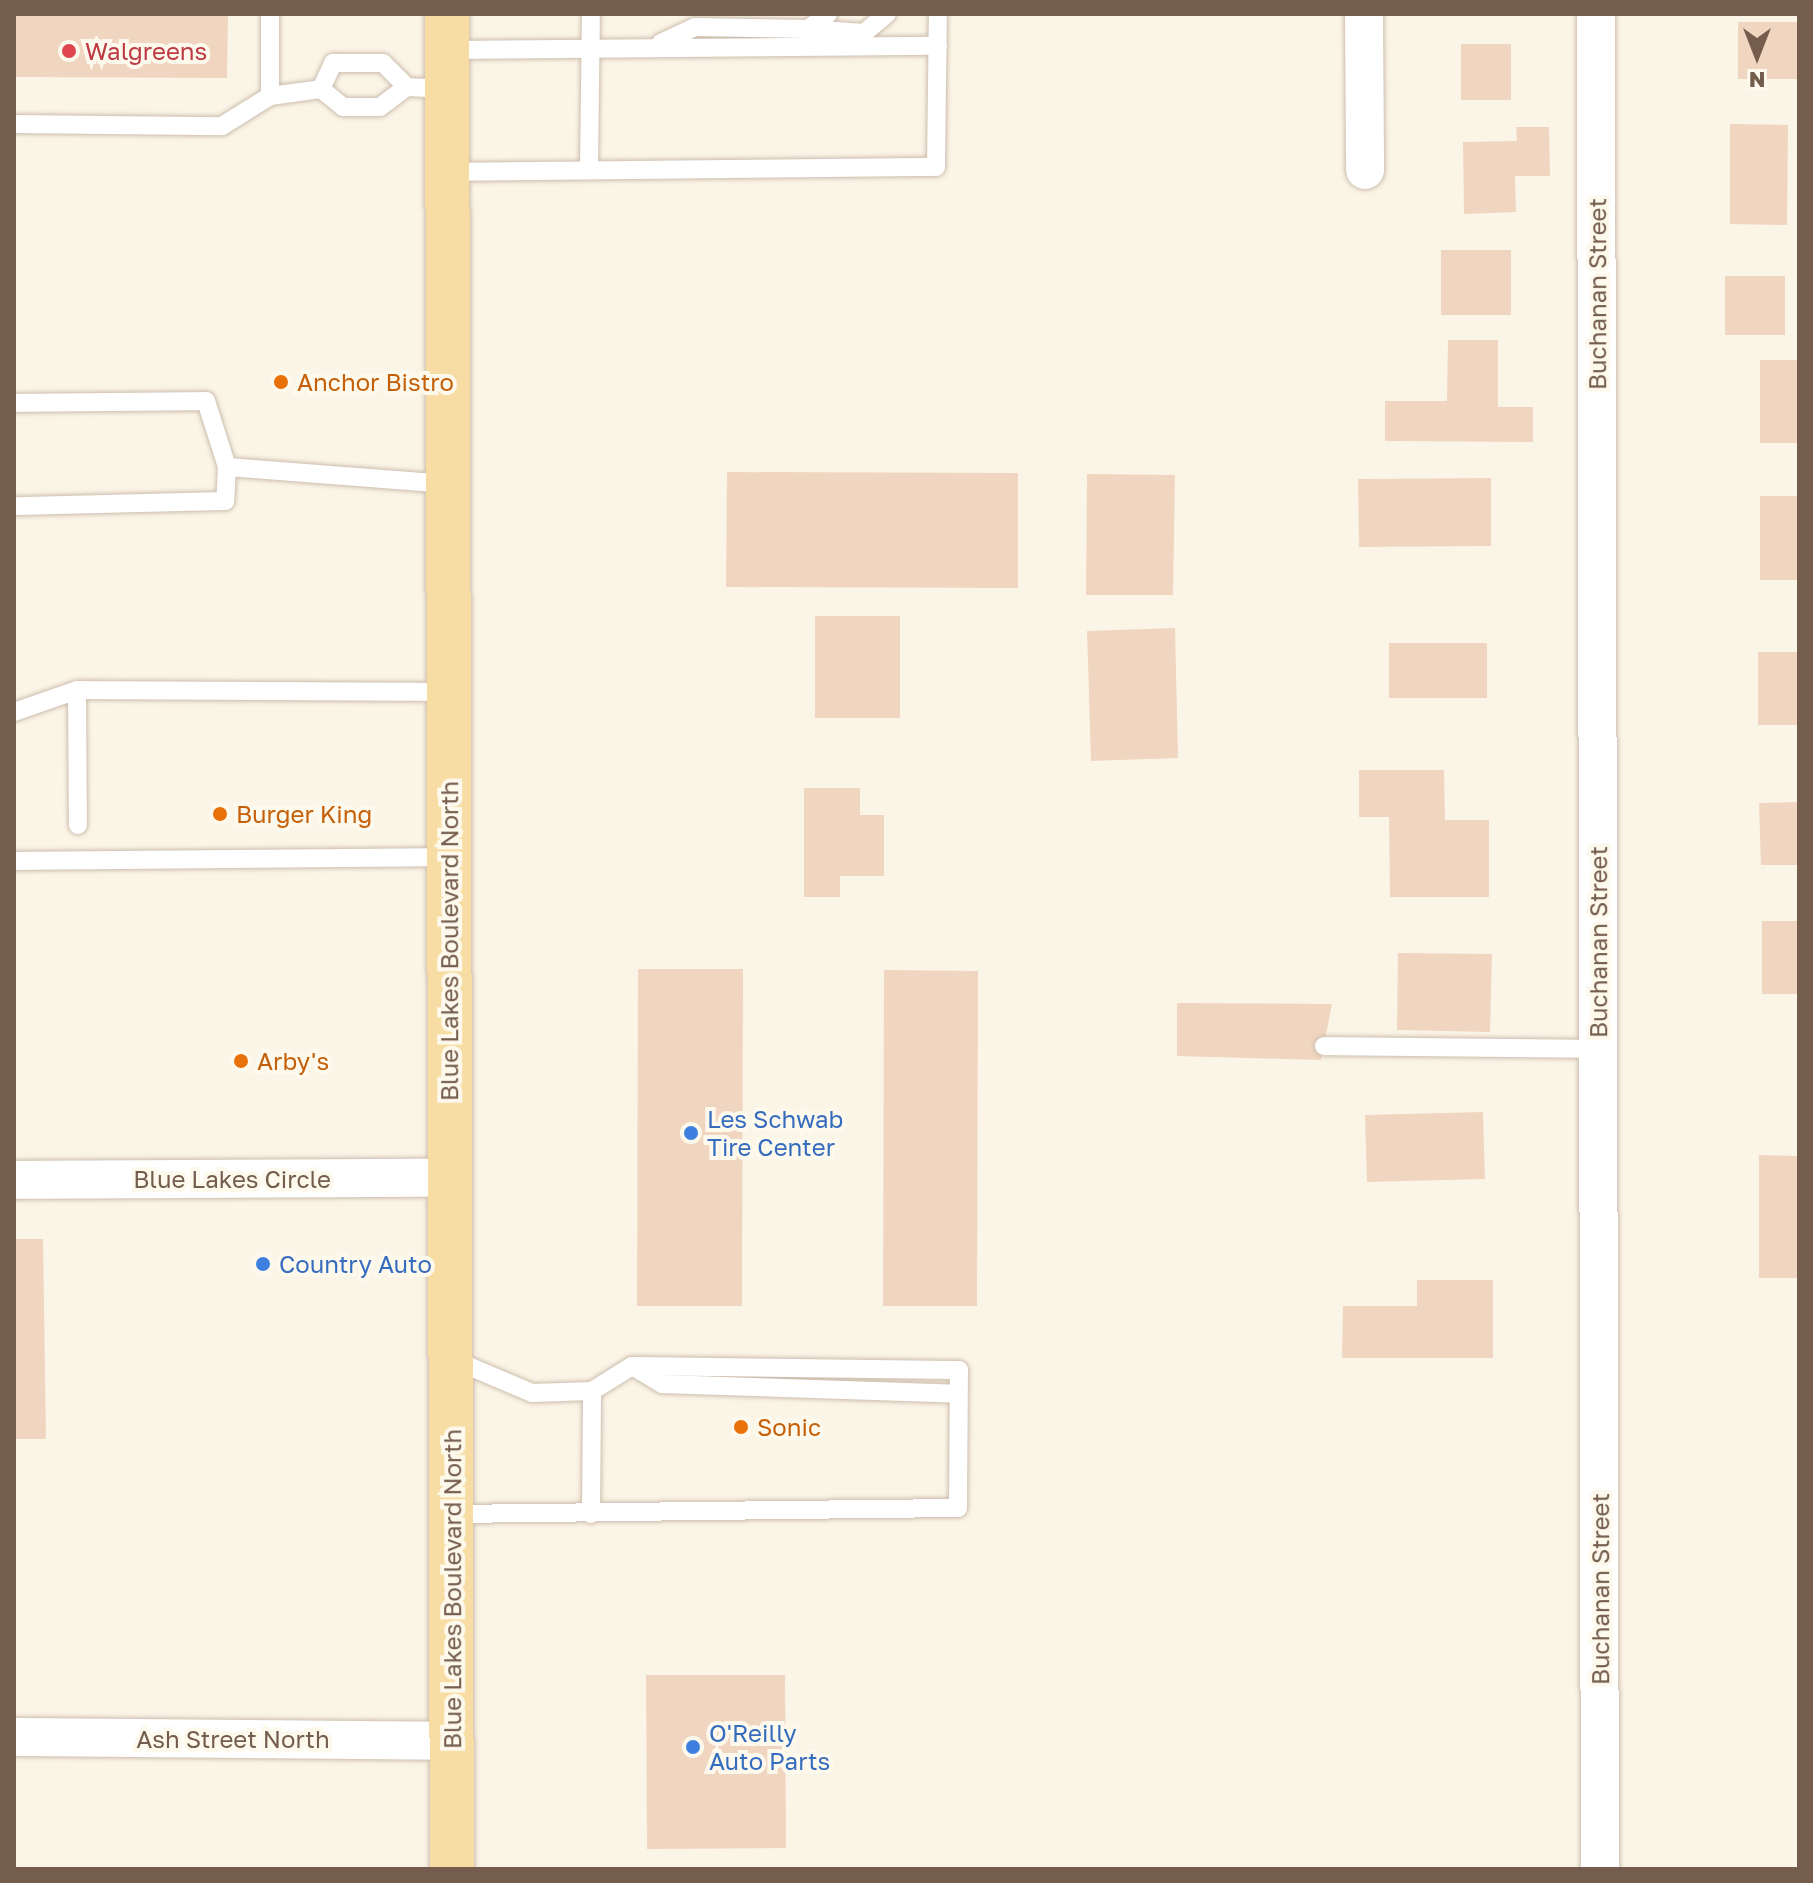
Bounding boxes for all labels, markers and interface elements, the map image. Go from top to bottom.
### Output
north arrow [1717,16,1797,96]
place label: Walgreens [85,37,207,65]
marker: Walgreens [60,42,78,60]
text: N [1749,67,1765,94]
street label: Buchanan Street [1583,198,1611,390]
place label: Anchor Bistro [297,368,454,396]
marker: Anchor Bistro [272,373,290,391]
street label: Blue Lakes Boulevard North [435,781,463,1101]
place label: Burger King [236,800,372,828]
marker: Burger King [211,805,229,823]
street label: Buchanan Street [1584,846,1612,1038]
place label: Arby's [257,1047,329,1075]
marker: Arby's [232,1052,250,1070]
place label: Les Schwab Tire Center [707,1105,843,1161]
marker: Les Schwab Tire Center [682,1124,700,1142]
street label: Blue Lakes Circle [133,1165,331,1193]
place label: Country Auto [279,1250,432,1278]
marker: Country Auto [254,1255,272,1273]
place label: Sonic [757,1413,821,1441]
marker: Sonic [732,1418,750,1436]
street label: Blue Lakes Boulevard North [438,1429,466,1749]
street label: Buchanan Street [1586,1493,1614,1685]
place label: O'Reilly Auto Parts [709,1719,830,1775]
street label: Ash Street North [136,1725,330,1753]
marker: O'Reilly Auto Parts [684,1738,702,1756]

